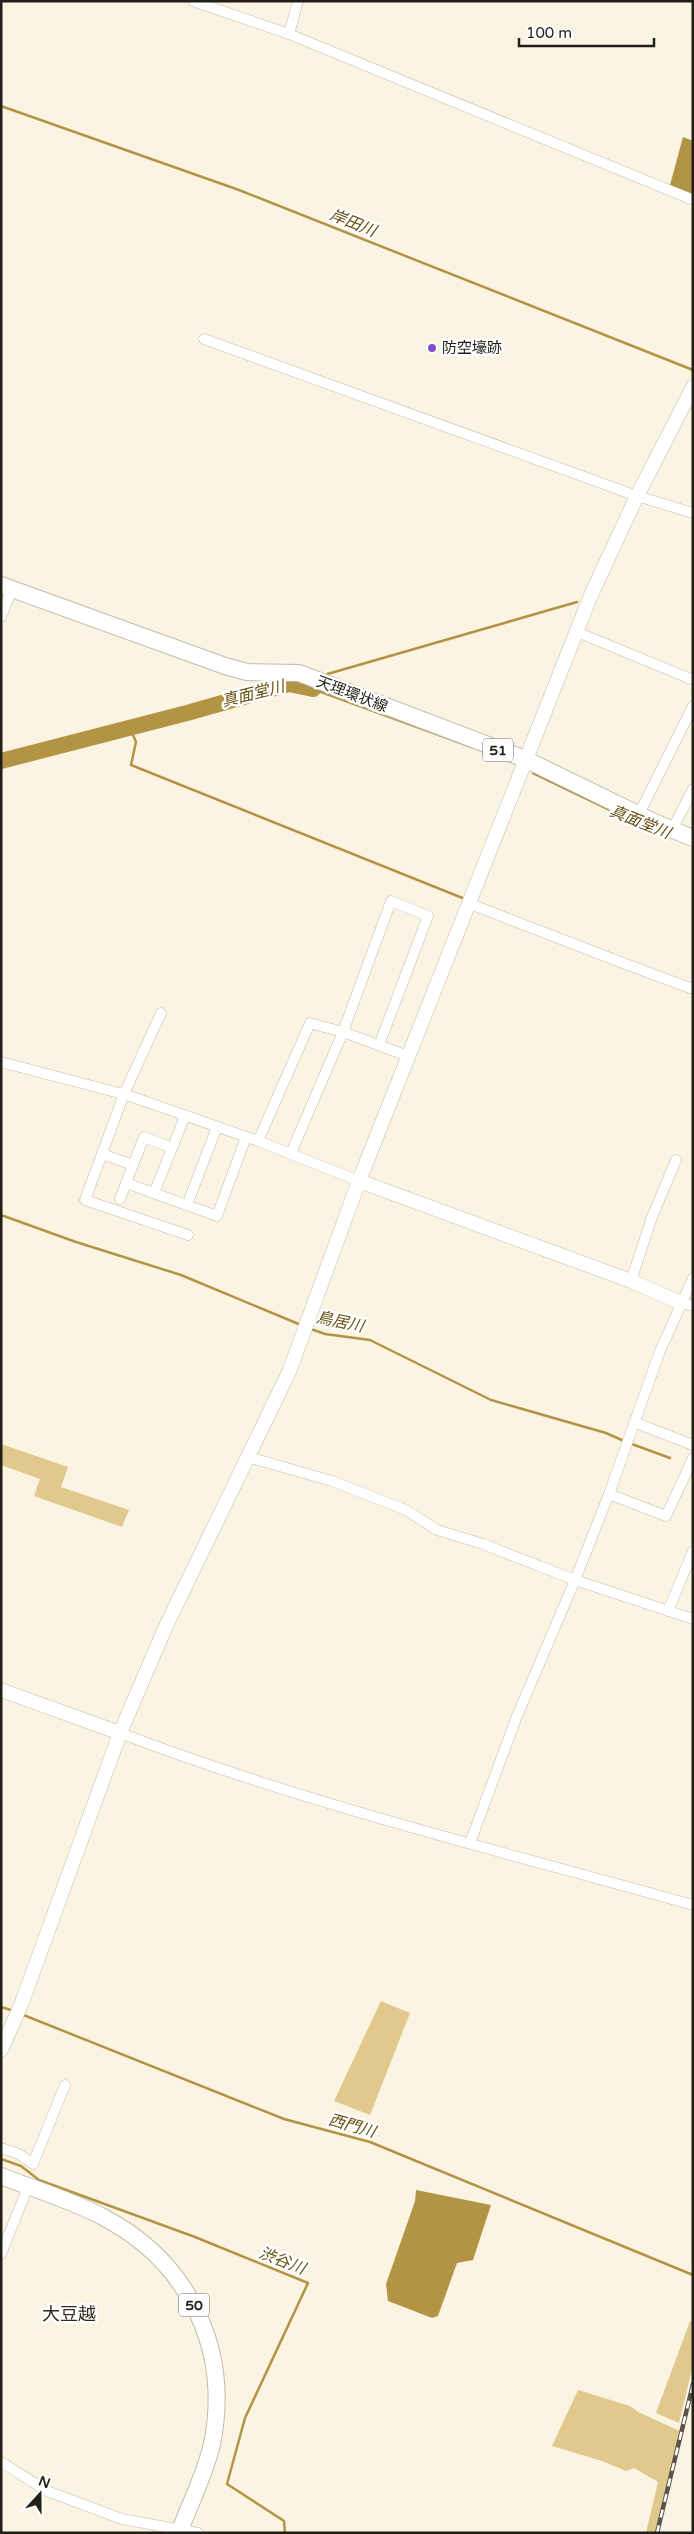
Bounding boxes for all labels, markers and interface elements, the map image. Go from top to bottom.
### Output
scale bar [519,15,654,47]
text: 100 m [526,24,572,42]
water label: 岸田川 [327,205,381,242]
place label: 防空壕跡 [442,339,502,357]
marker: 防空壕跡 [426,342,438,354]
street label: 天理環状線 [314,672,390,716]
water label: 真面堂川 [220,676,288,711]
road number: 51 [483,738,513,762]
water label: 真面堂川 [607,801,675,844]
water label: 鳥居川 [314,1307,368,1337]
water label: 西門川 [326,2110,380,2143]
water label: 渋谷川 [256,2243,310,2280]
road number: 50 [179,2294,209,2316]
district label: 大豆越 [42,2303,96,2325]
north arrow [15,2469,65,2519]
text: N [36,2472,53,2492]

